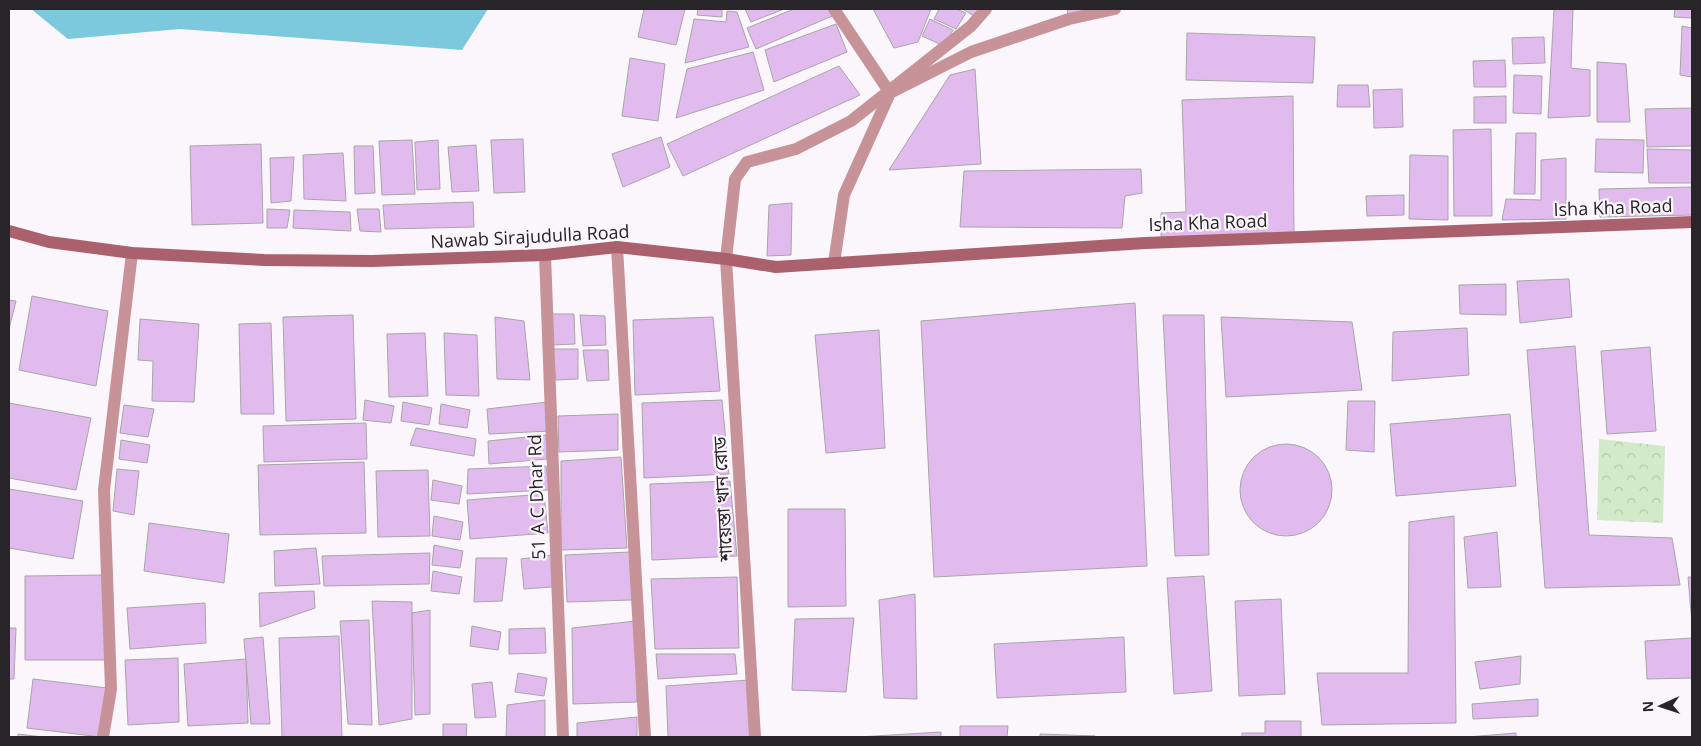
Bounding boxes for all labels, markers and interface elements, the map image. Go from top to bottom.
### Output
street label: Isha Kha Road [1553,193,1673,221]
street label: Isha Kha Road [1148,208,1268,236]
street label: Nawab Sirajudulla Road [430,219,630,253]
street label: 51 A C Dhar Rd [522,434,550,560]
street label: শায়েস্তা খান রোড [707,436,737,563]
north arrow [1636,681,1686,731]
text: N [1638,701,1657,713]

